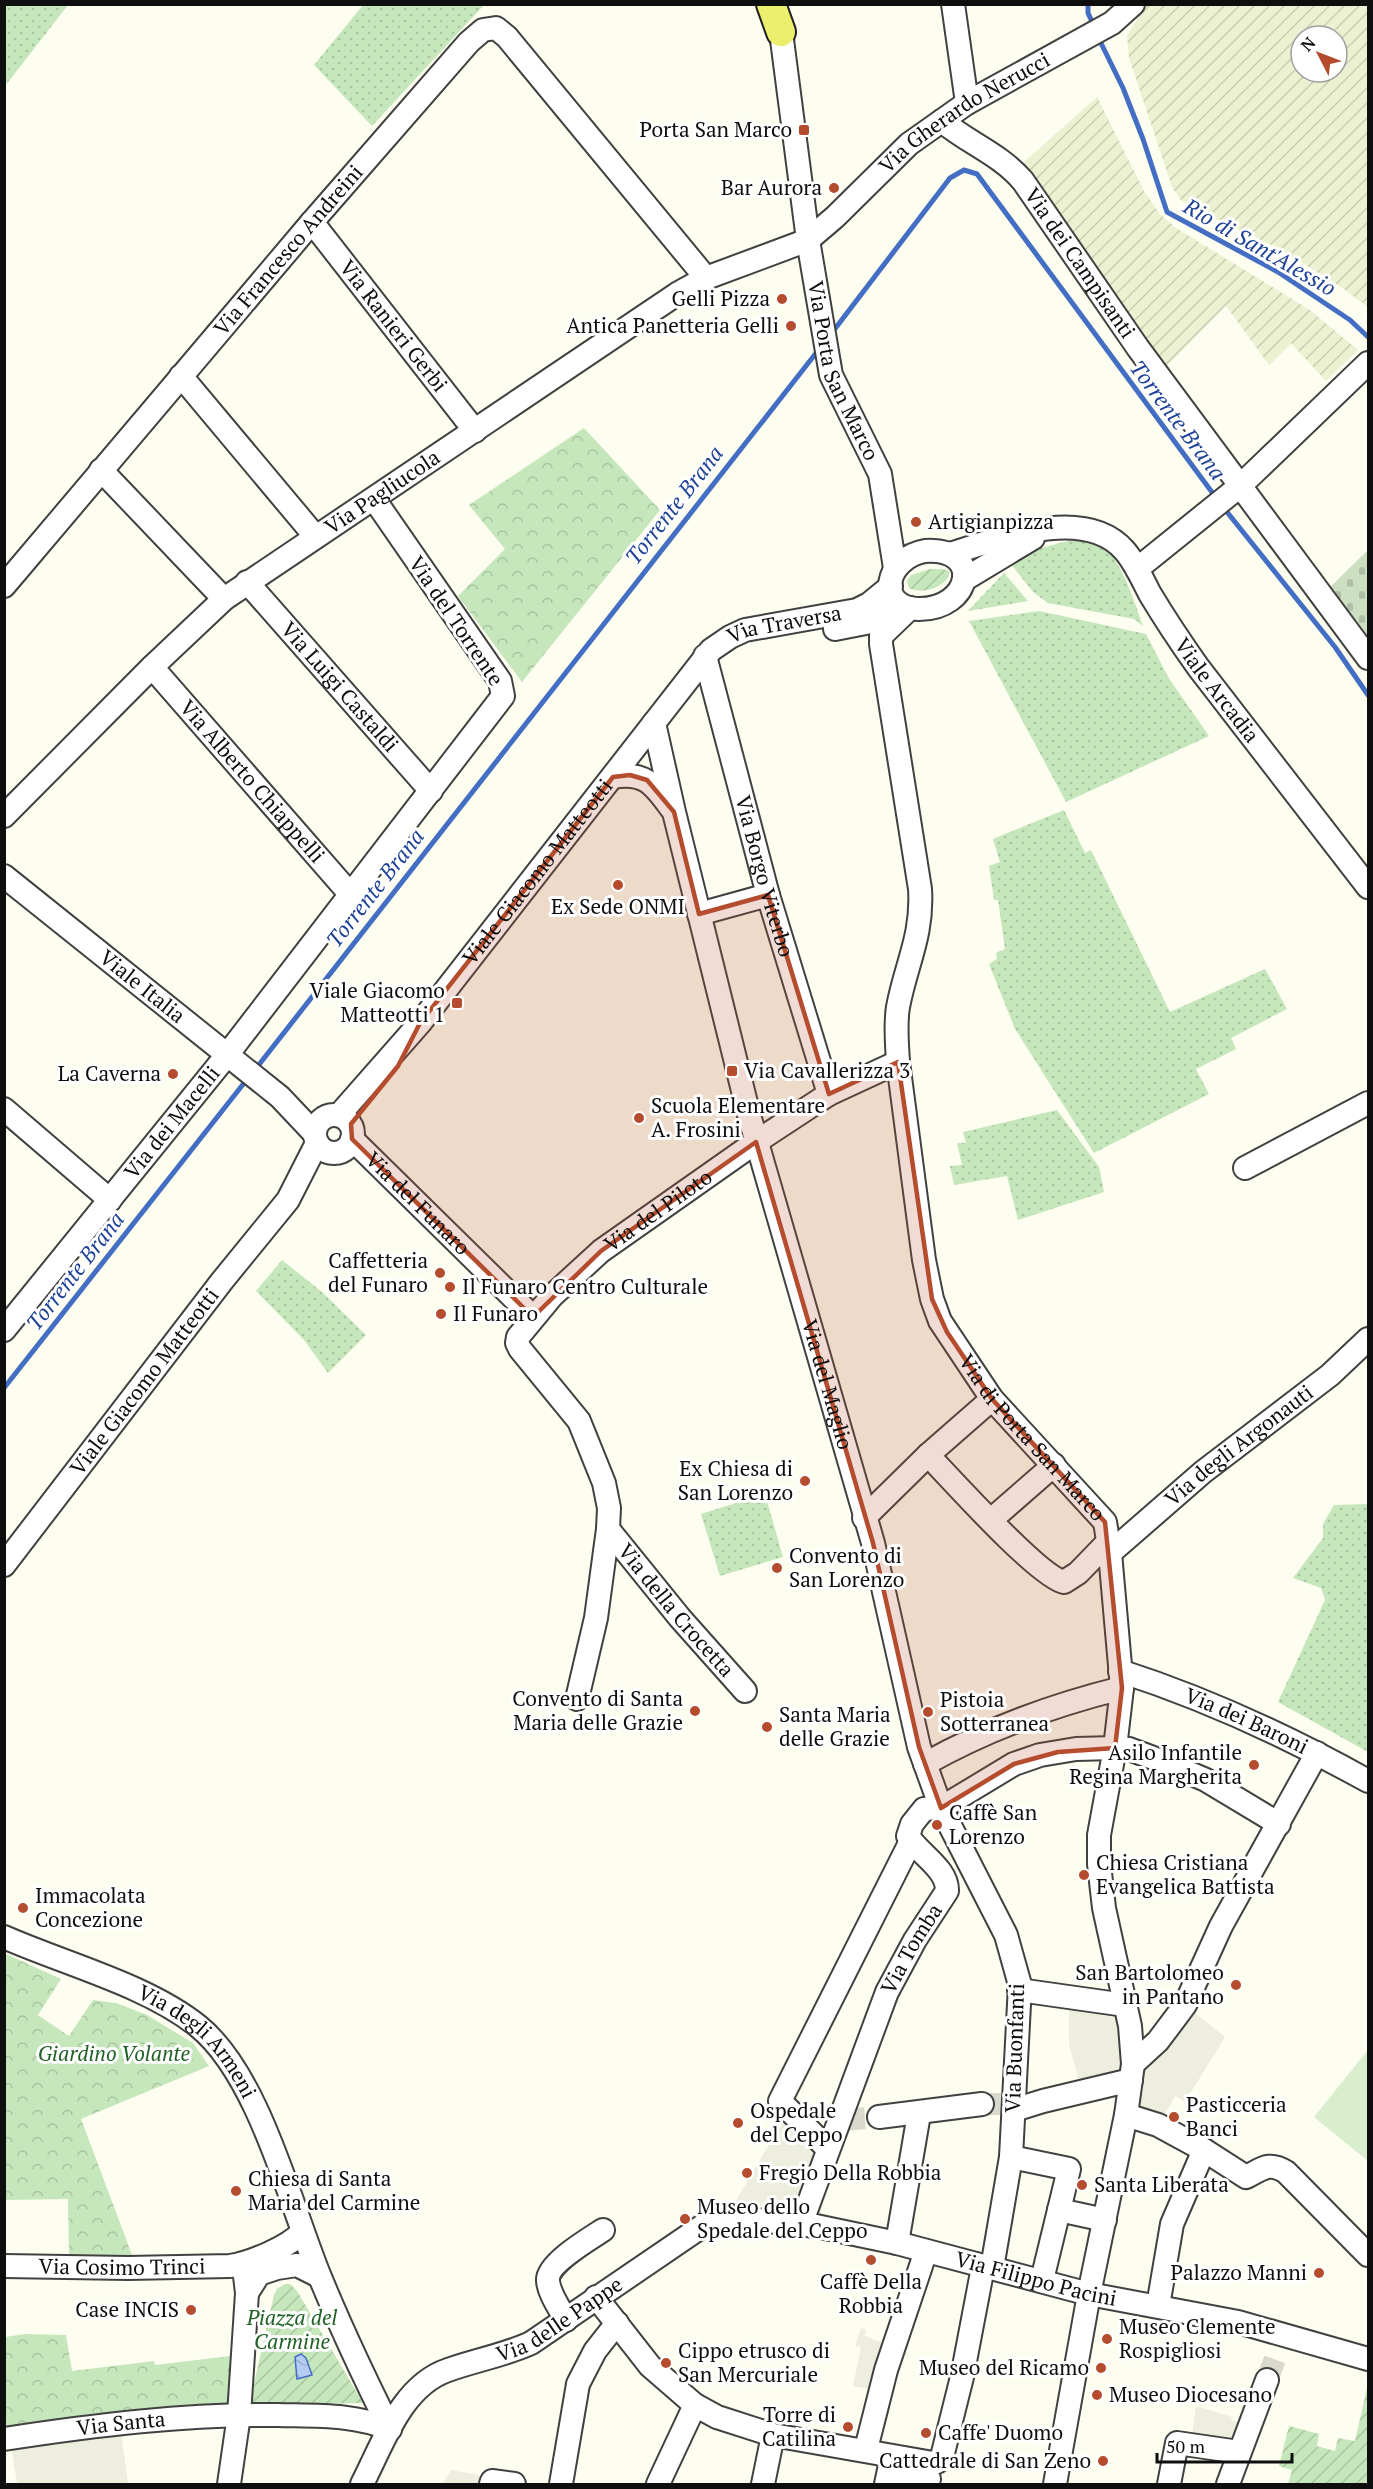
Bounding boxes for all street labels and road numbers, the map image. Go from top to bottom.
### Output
street label: Via Gherardo Nerucci [872,45,1054,179]
street label: Via Francesco Andreini [207,158,369,341]
street label: Via dei Campisanti [1019,182,1142,343]
street label: Via Ranieri Gerbi [334,254,454,397]
street label: Via Porta San Marco [802,279,886,465]
street label: Via Pagliucola [319,442,445,540]
street label: Via del Torrente [403,550,511,691]
street label: Via Traversa [722,598,844,650]
street label: Via Luigi Castaldi [275,615,405,758]
street label: Viale Arcadia [1169,632,1266,748]
street label: Via Alberto Chiappelli [174,693,331,868]
street label: Viale Giacomo Matteotti [456,773,618,970]
street label: Via Borgo Viterbo [729,792,801,960]
street label: Viale Italia [94,943,192,1029]
street label: Via dei Macelli [117,1060,226,1184]
street label: Via del Funaro [360,1145,477,1261]
street label: Via del Piloto [598,1162,717,1258]
street label: Viale Giacomo Matteotti [63,1282,225,1480]
street label: Via del Maglio [796,1316,860,1453]
street label: Via di Porta San Marco [953,1348,1112,1527]
street label: Via degli Argonauti [1158,1378,1318,1512]
street label: Via della Crocetta [612,1537,741,1683]
street label: Via dei Baroni [1181,1680,1313,1760]
street label: Via Tomba [874,1898,948,1999]
street label: Via degli Armeni [134,1977,263,2103]
street label: Via Buonfanti [998,1983,1030,2113]
street label: Via Filippo Pacini [953,2244,1119,2312]
street label: Via Cosimo Trinci [38,2251,206,2281]
street label: Via delle Pappe [492,2270,628,2368]
street label: Via Santa [75,2404,167,2442]

